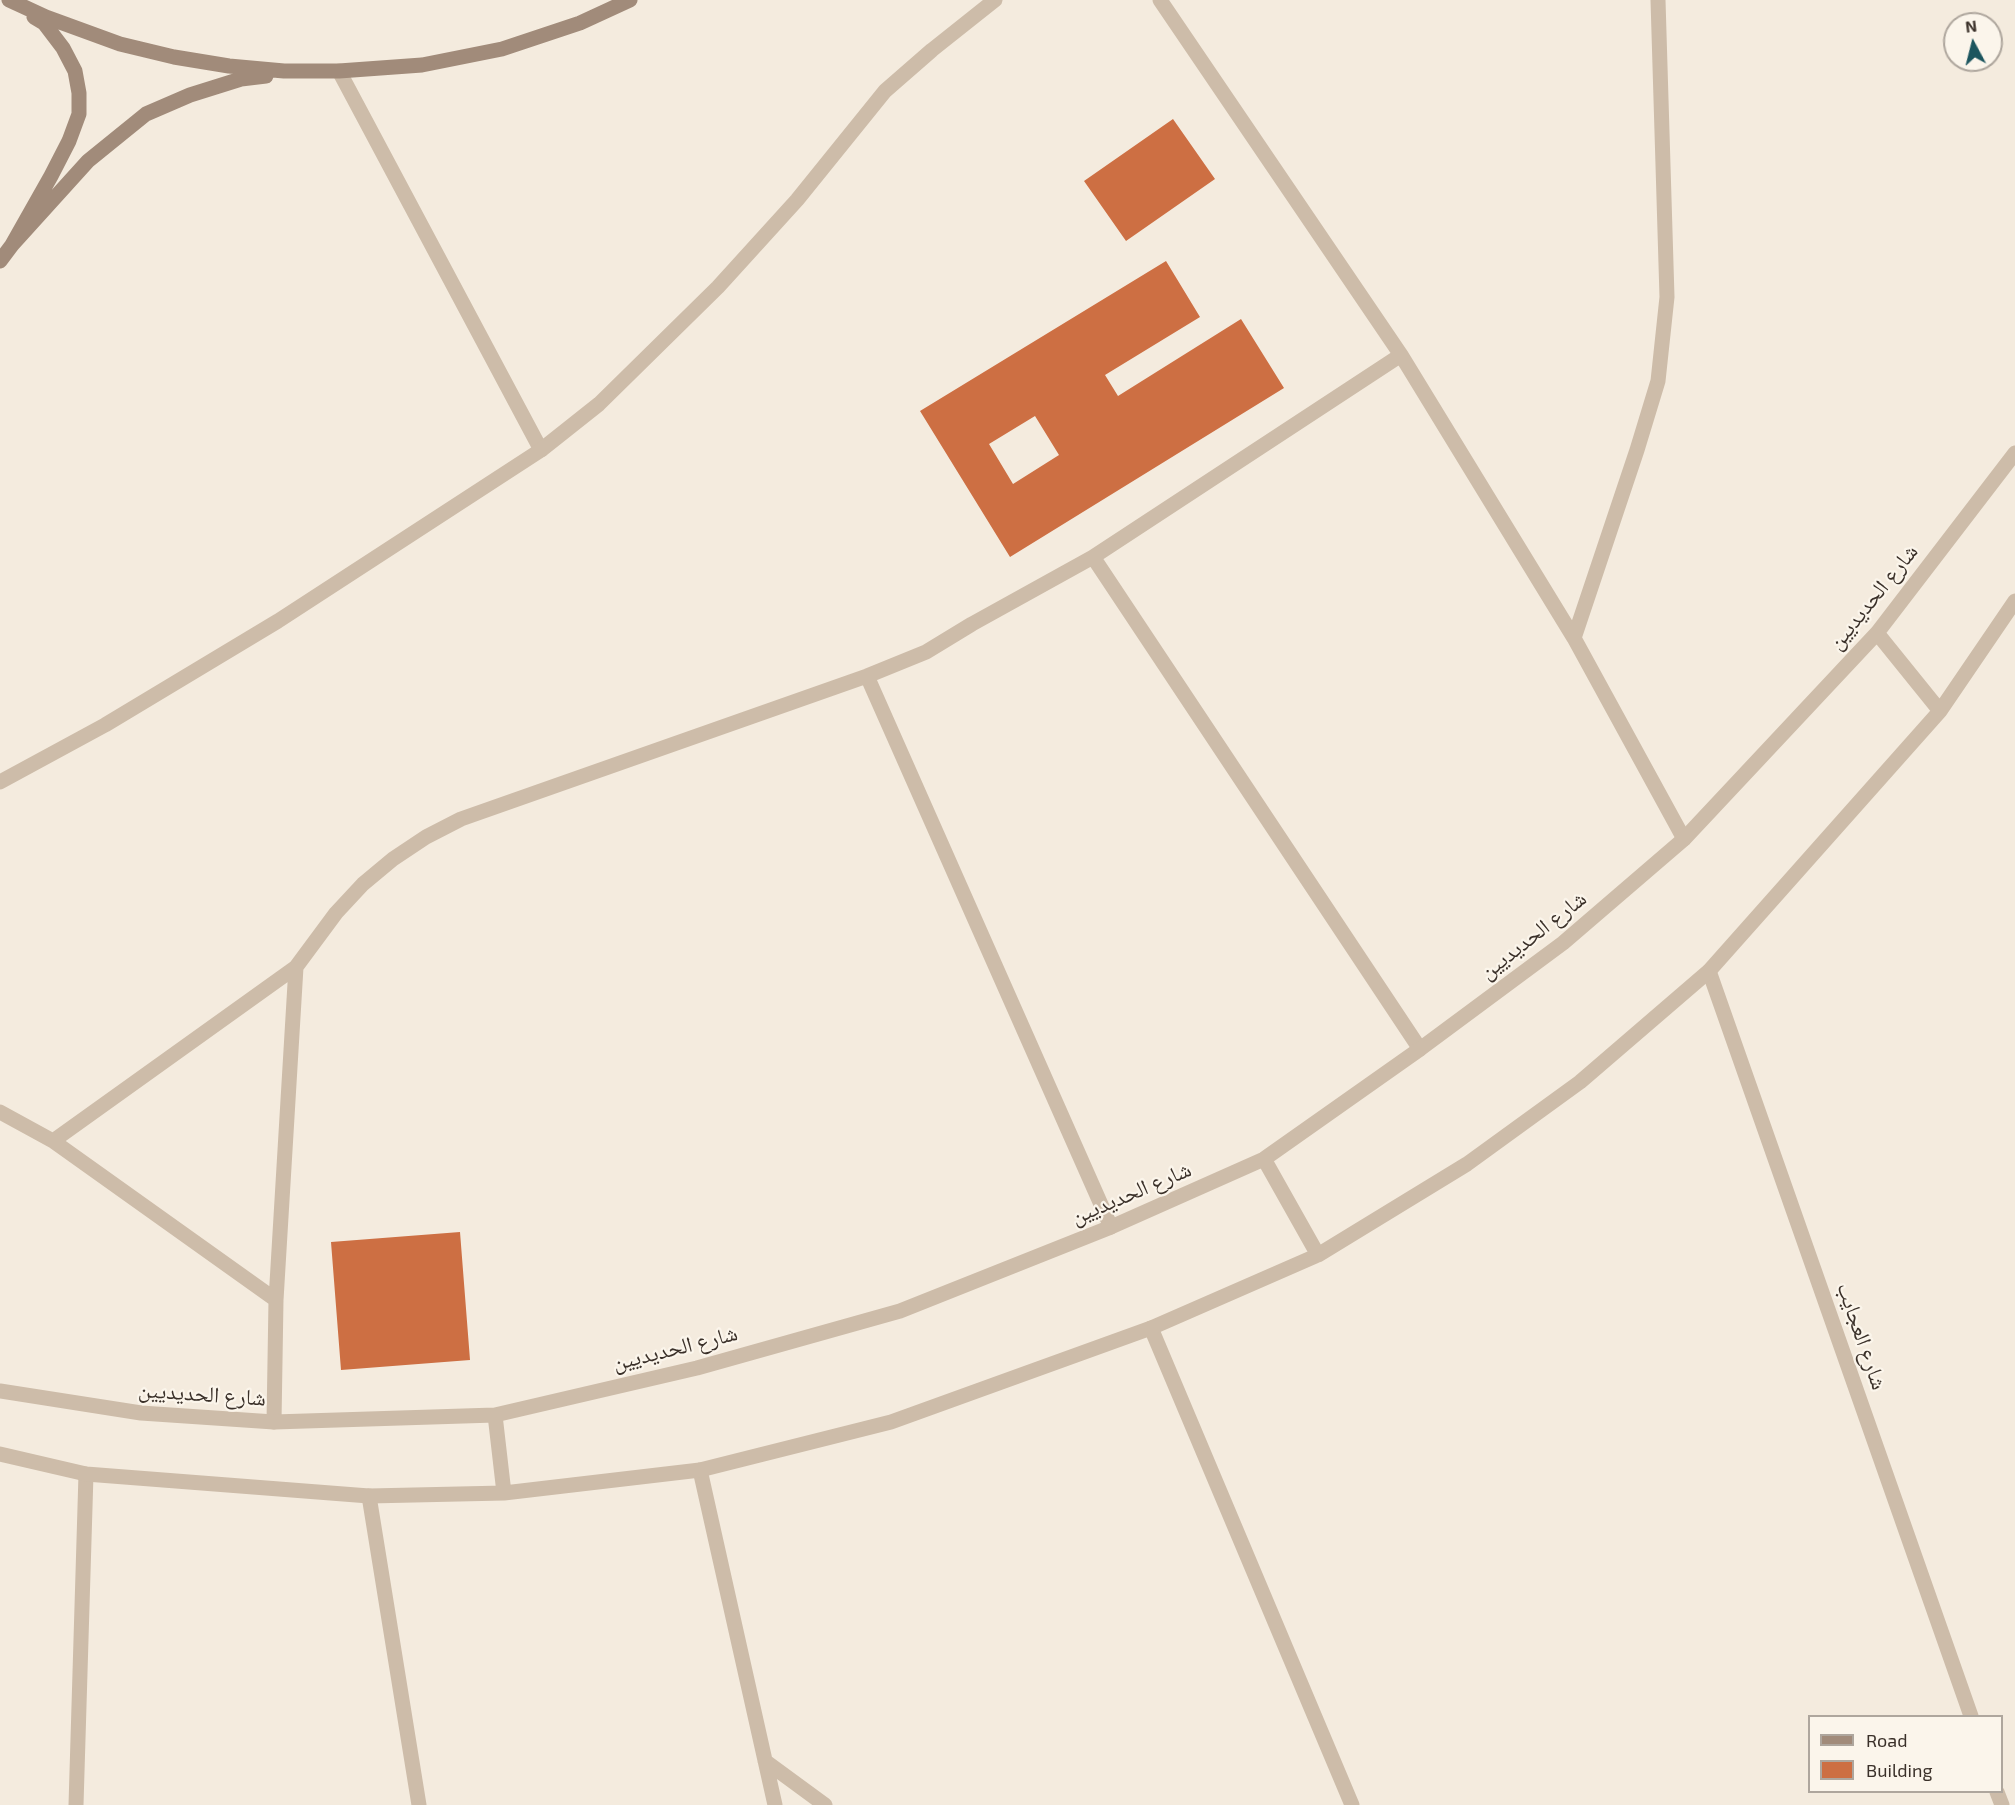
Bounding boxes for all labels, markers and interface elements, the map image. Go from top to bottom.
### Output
north arrow [1943,12,2003,72]
text: N [1964,15,1978,36]
street label: شارع الحديديين [1822,539,1924,655]
street label: شارع الحديديين [1474,885,1592,985]
street label: شارع الحديديين [1067,1156,1195,1230]
street label: شارع العجايب [1831,1279,1893,1393]
street label: شارع الحديديين [610,1320,740,1376]
street label: شارع الحديديين [137,1376,267,1412]
legend [1808,1715,2003,1793]
text: Road [1866,1729,1907,1751]
text: Building [1866,1759,1933,1781]

